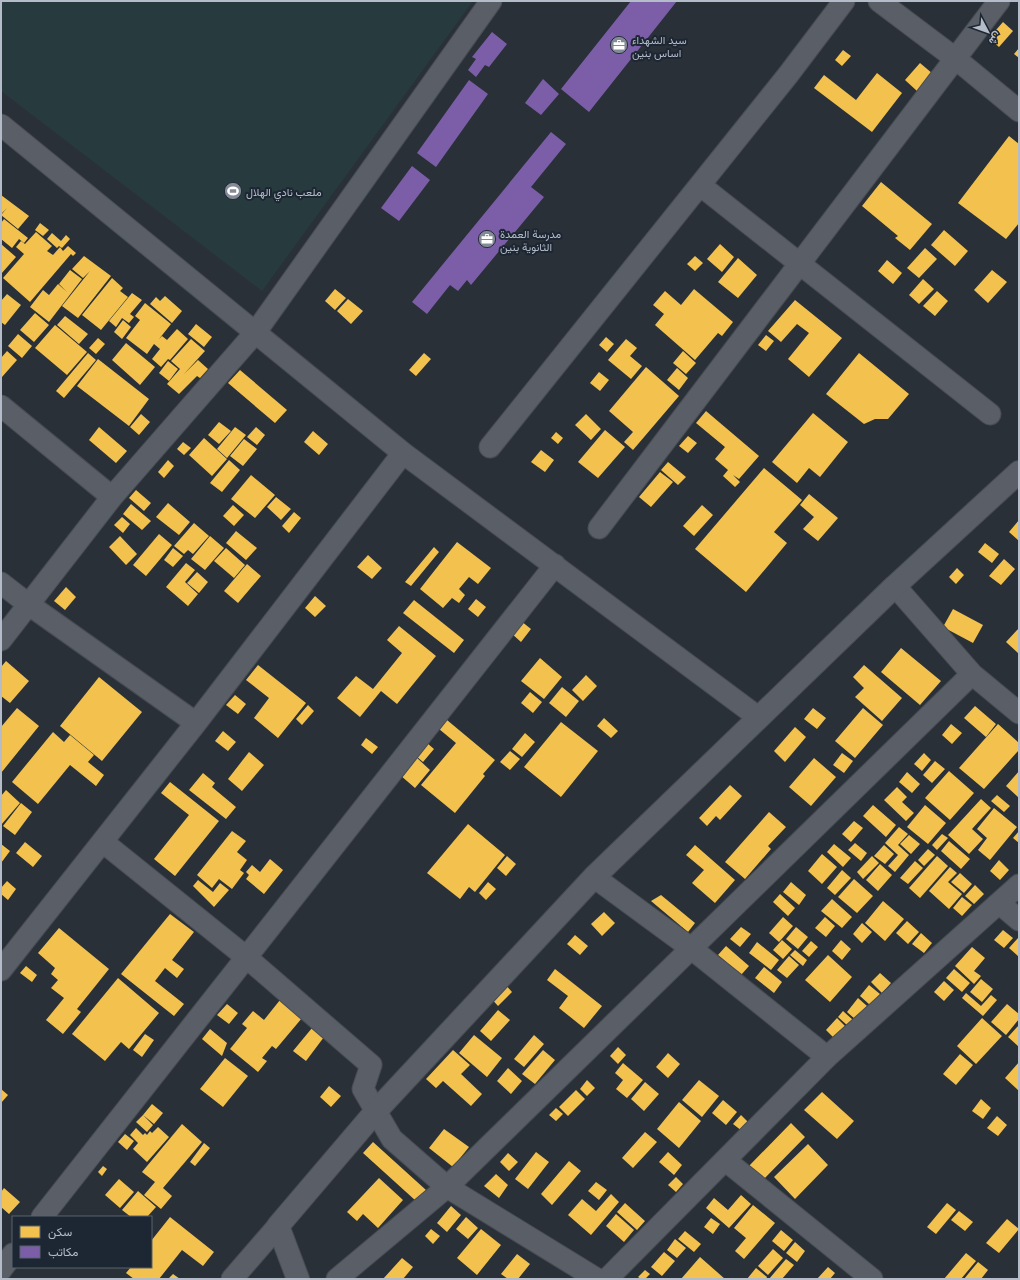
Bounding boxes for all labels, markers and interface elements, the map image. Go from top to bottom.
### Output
north arrow [968,12,1008,52]
text: ش [986,29,1006,49]
place label: سيد الشهداء اساس بنين [632,32,687,60]
office icon: سيد الشهداء اساس بنين [609,35,629,55]
sports icon: ملعب نادي الهلال [223,181,243,201]
place label: ملعب نادي الهلال [246,184,322,202]
place label: مدرسة العمدة الثانوية بنين [500,226,561,254]
office icon: مدرسة العمدة الثانوية بنين [477,229,497,249]
legend [12,1216,152,1268]
text: سكن [48,1223,72,1240]
text: مكاتب [48,1243,79,1260]

